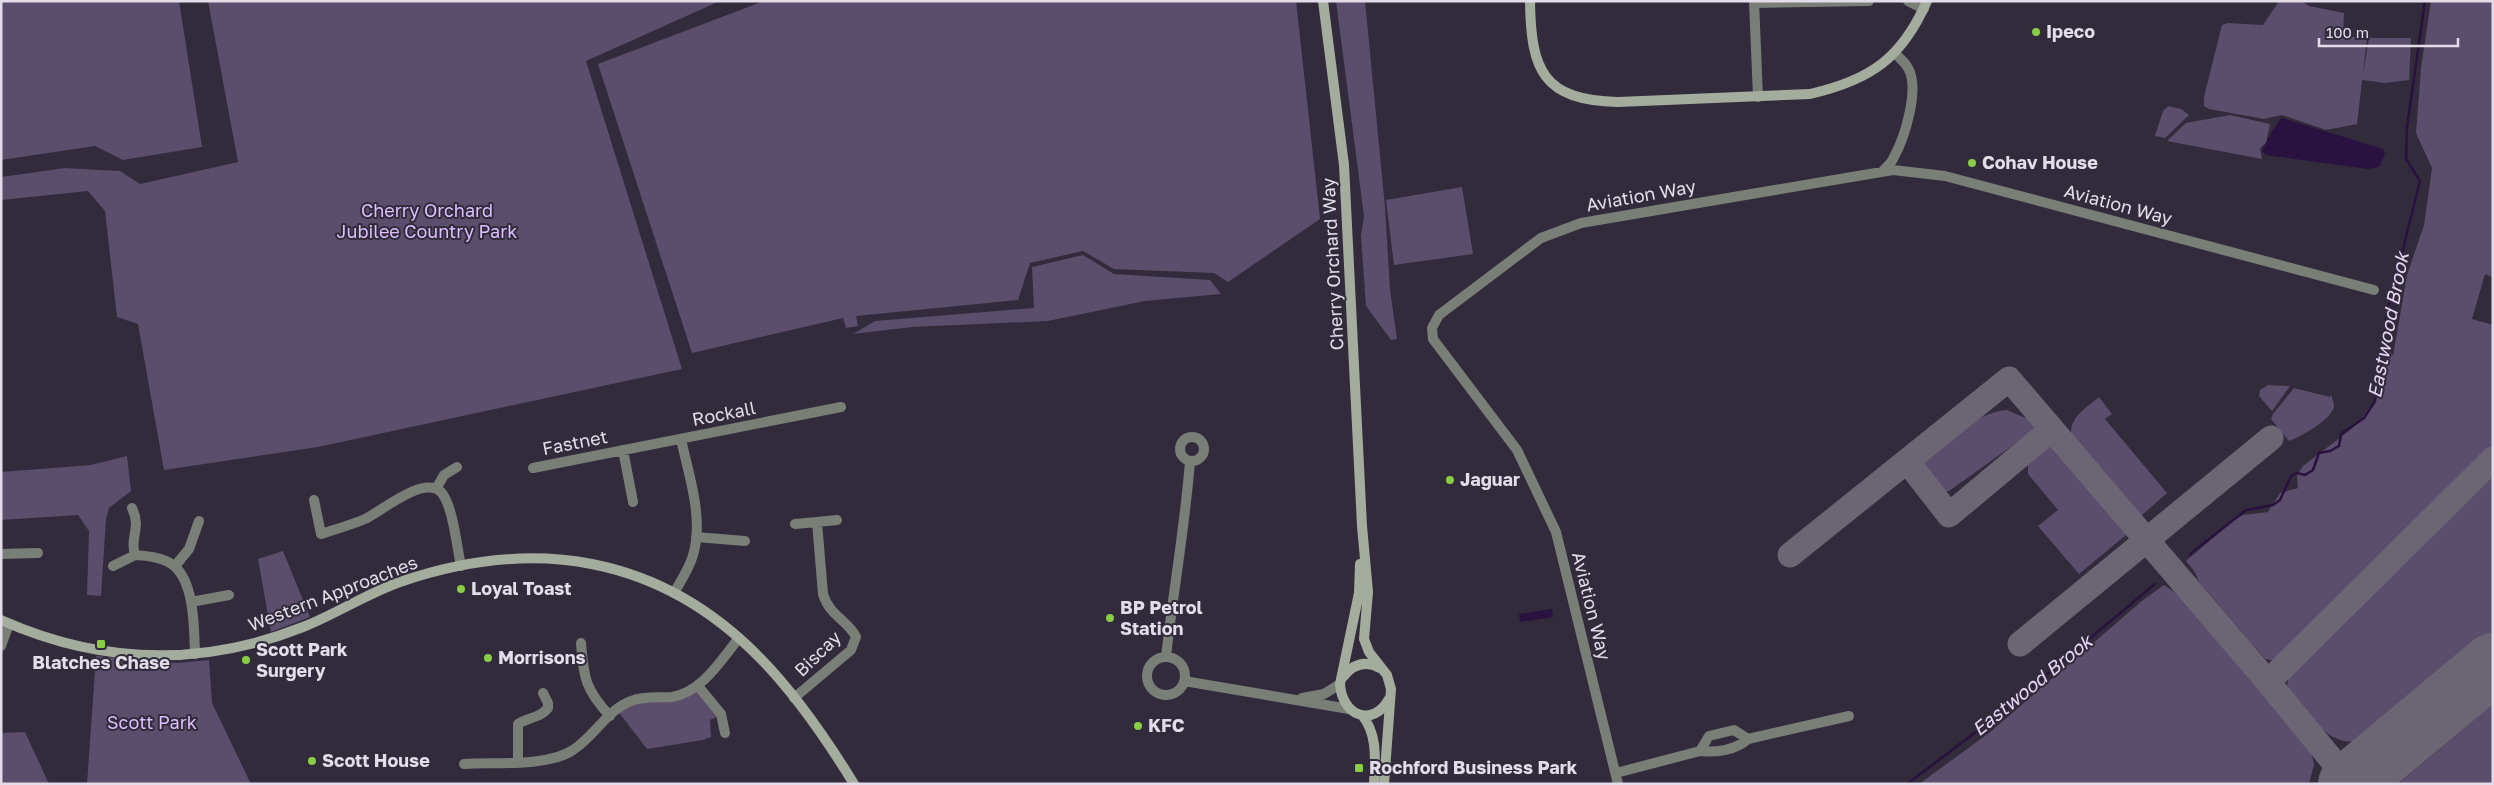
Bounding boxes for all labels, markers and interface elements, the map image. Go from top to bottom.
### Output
scale bar [2319,15,2458,47]
place label: Ipeco [2046,20,2095,42]
text: 100 m [2326,23,2369,41]
marker: Ipeco [2030,26,2042,38]
place label: Cohav House [1982,151,2098,173]
marker: Cohav House [1966,157,1978,169]
street label: Aviation Way [1584,175,1697,215]
street label: Cherry Orchard Way [1316,177,1348,351]
street label: Aviation Way [2062,179,2175,229]
park label: Cherry Orchard Jubilee Country Park [337,199,517,242]
water label: Eastwood Brook [2362,248,2413,400]
street label: Rockall [690,396,758,430]
street label: Fastnet [540,425,609,459]
place label: Jaguar [1460,468,1520,490]
marker: Jaguar [1444,474,1456,486]
street label: Aviation Way [1568,549,1616,662]
street label: Western Approaches [245,551,420,636]
place label: Loyal Toast [471,577,572,599]
marker: Loyal Toast [455,583,467,595]
place label: BP Petrol Station [1120,596,1202,639]
marker: BP Petrol Station [1104,612,1116,624]
street label: Biscay [789,626,845,681]
water label: Eastwood Brook [1967,628,2098,740]
marker: Blatches Chase [95,638,107,650]
place label: Scott Park Surgery [256,638,348,681]
place label: Morrisons [498,646,586,668]
place label: Blatches Chase [32,651,170,673]
marker: Morrisons [482,652,494,664]
marker: Scott Park Surgery [240,654,252,666]
park label: Scott Park [107,711,197,733]
place label: KFC [1148,714,1185,736]
marker: KFC [1132,720,1144,732]
place label: Scott House [322,749,430,771]
marker: Scott House [306,755,318,767]
place label: Rochford Business Park [1369,756,1578,778]
marker: Rochford Business Park [1353,762,1365,774]

